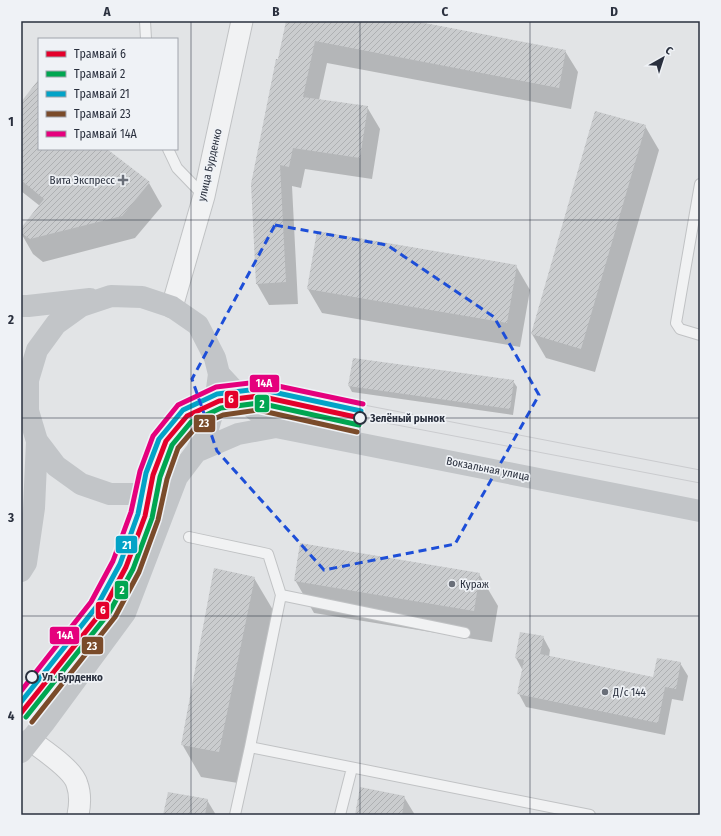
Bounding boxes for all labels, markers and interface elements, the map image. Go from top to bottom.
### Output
text: A [102,4,111,19]
text: B [272,4,280,19]
text: C [442,4,449,19]
text: D [610,4,618,19]
legend [38,38,178,150]
north arrow [643,38,683,78]
text: С [663,44,675,58]
text: Трамвай 6 [74,47,126,61]
text: Трамвай 2 [74,67,125,81]
text: Трамвай 21 [74,87,130,101]
text: Трамвай 23 [74,107,131,121]
text: 1 [8,114,14,129]
text: Трамвай 14А [74,127,138,141]
street label: улица Бурденко [195,127,225,203]
place label: Вита Экспресс [50,174,115,187]
marker: Вита Экспресс [118,175,128,185]
text: 2 [7,312,14,327]
line badge: 14А [249,374,280,393]
text: 14А [256,377,273,390]
line badge: 6 [224,390,239,409]
text: 6 [228,393,234,406]
line badge: 2 [254,394,270,413]
text: 2 [258,398,265,411]
marker: Зелёный рынок [353,411,367,425]
place label: Зелёный рынок [369,412,445,425]
line badge: 23 [193,414,216,433]
text: 23 [198,417,209,430]
street label: Вокзальная улица [445,455,531,483]
text: 3 [7,510,14,525]
line badge: 21 [115,535,138,554]
text: 21 [121,539,132,552]
place label: Кураж [460,578,489,591]
marker: Кураж [447,579,457,589]
line badge: 2 [114,580,129,600]
text: 2 [118,584,125,597]
line badge: 6 [95,601,110,620]
text: 6 [100,604,106,617]
line badge: 14А [49,626,80,645]
text: 14А [57,629,74,642]
line badge: 23 [81,636,104,655]
text: 23 [86,640,97,653]
marker: Ул. Бурденко [25,670,39,684]
place label: Ул. Бурденко [41,671,103,684]
place label: Д/с 144 [612,686,647,699]
marker: Д/с 144 [600,687,610,697]
text: 4 [8,708,15,723]

